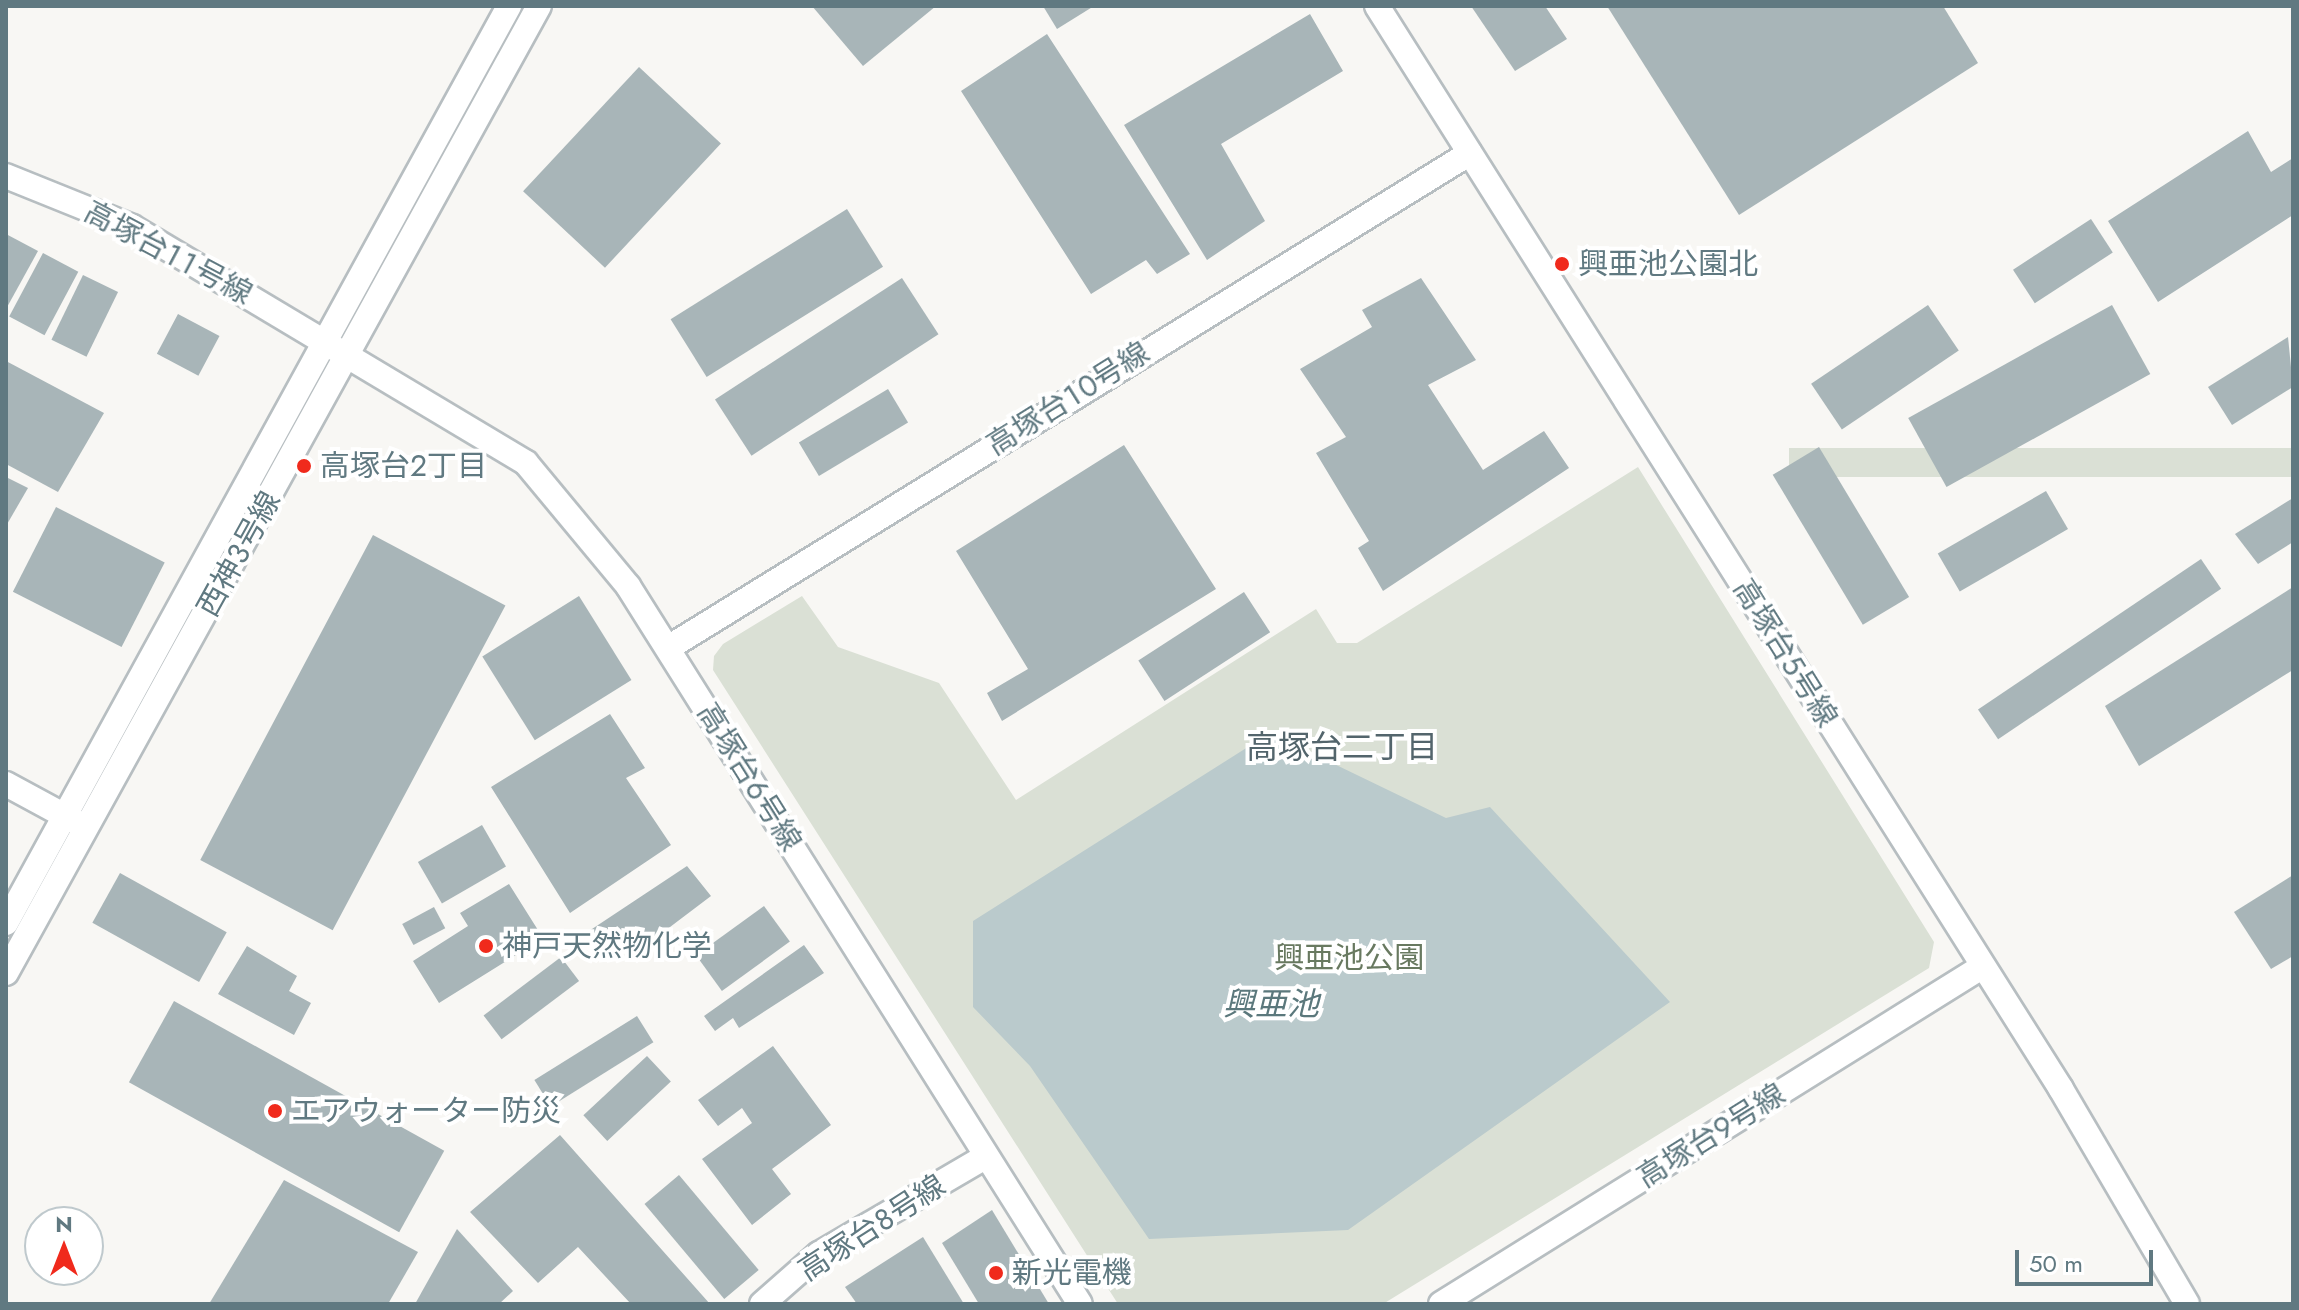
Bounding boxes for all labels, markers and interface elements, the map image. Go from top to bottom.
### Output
street label: 高塚台１１号線 [78,194,258,312]
place label: 興亜池公園北 [1578,246,1758,282]
marker: 興亜池公園北 [1553,255,1571,273]
street label: 高塚台１０号線 [980,335,1156,463]
place label: 高塚台2丁目 [320,448,487,484]
marker: 高塚台2丁目 [295,457,313,475]
street label: 西神３号線 [190,485,288,623]
street label: 高塚台５号線 [1725,572,1845,734]
street label: 高塚台６号線 [689,696,809,858]
district label: 高塚台二丁目 [1246,728,1438,766]
place label: 神戸天然物化学 [502,928,712,964]
marker: 神戸天然物化学 [477,937,495,955]
park label: 興亜池公園 [1274,940,1424,976]
water label: 興亜池 [1223,985,1319,1023]
street label: 高塚台９号線 [1630,1076,1792,1196]
place label: エアウォーター防災 [291,1093,561,1129]
marker: エアウォーター防災 [266,1102,284,1120]
street label: 高塚台８号線 [792,1167,952,1289]
north arrow [24,1206,104,1286]
text: N [55,1208,73,1240]
scale bar [2019,1234,2157,1284]
text: 50 m [2029,1246,2083,1281]
place label: 新光電機 [1012,1255,1132,1291]
marker: 新光電機 [987,1264,1005,1282]

